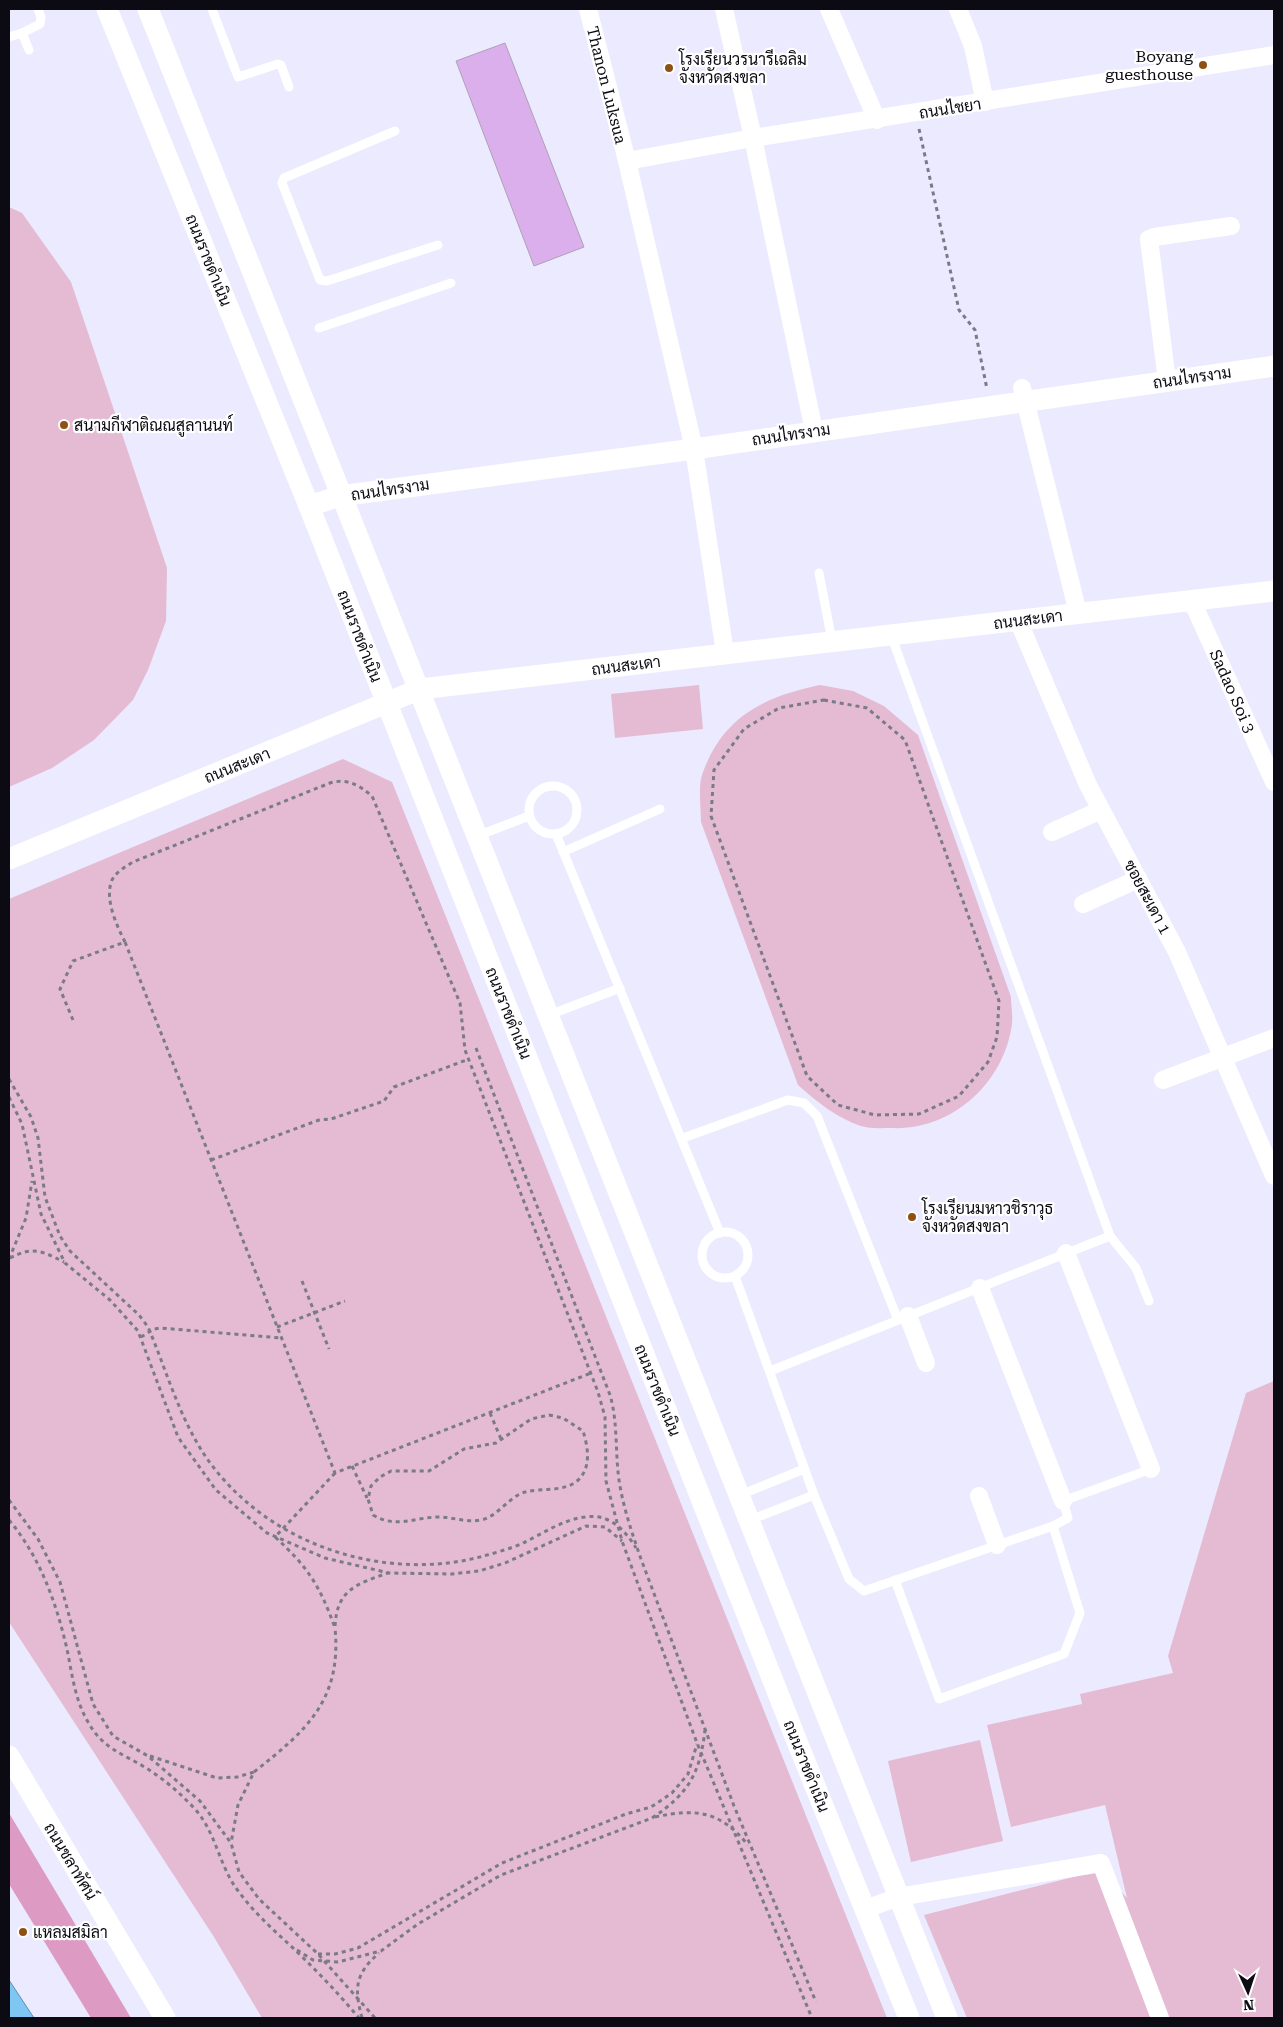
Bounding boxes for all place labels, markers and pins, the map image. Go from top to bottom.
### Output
place label: Boyang guesthouse [1105,47,1194,84]
place label: โรงเรียนวรนารีเฉลิม จังหวัดสงขลา [678,48,807,87]
marker: Boyang guesthouse [1197,59,1209,71]
marker: โรงเรียนวรนารีเฉลิม จังหวัดสงขลา [663,62,675,74]
place label: สนามกีฬาติณณสูลานนท์ [74,413,233,437]
marker: สนามกีฬาติณณสูลานนท์ [58,419,70,431]
place label: โรงเรียนมหาวชิราวุธ จังหวัดสงขลา [921,1197,1053,1236]
marker: โรงเรียนมหาวชิราวุธ จังหวัดสงขลา [906,1211,918,1223]
place label: แหลมสมิลา [33,1923,108,1942]
marker: แหลมสมิลา [17,1926,29,1938]

